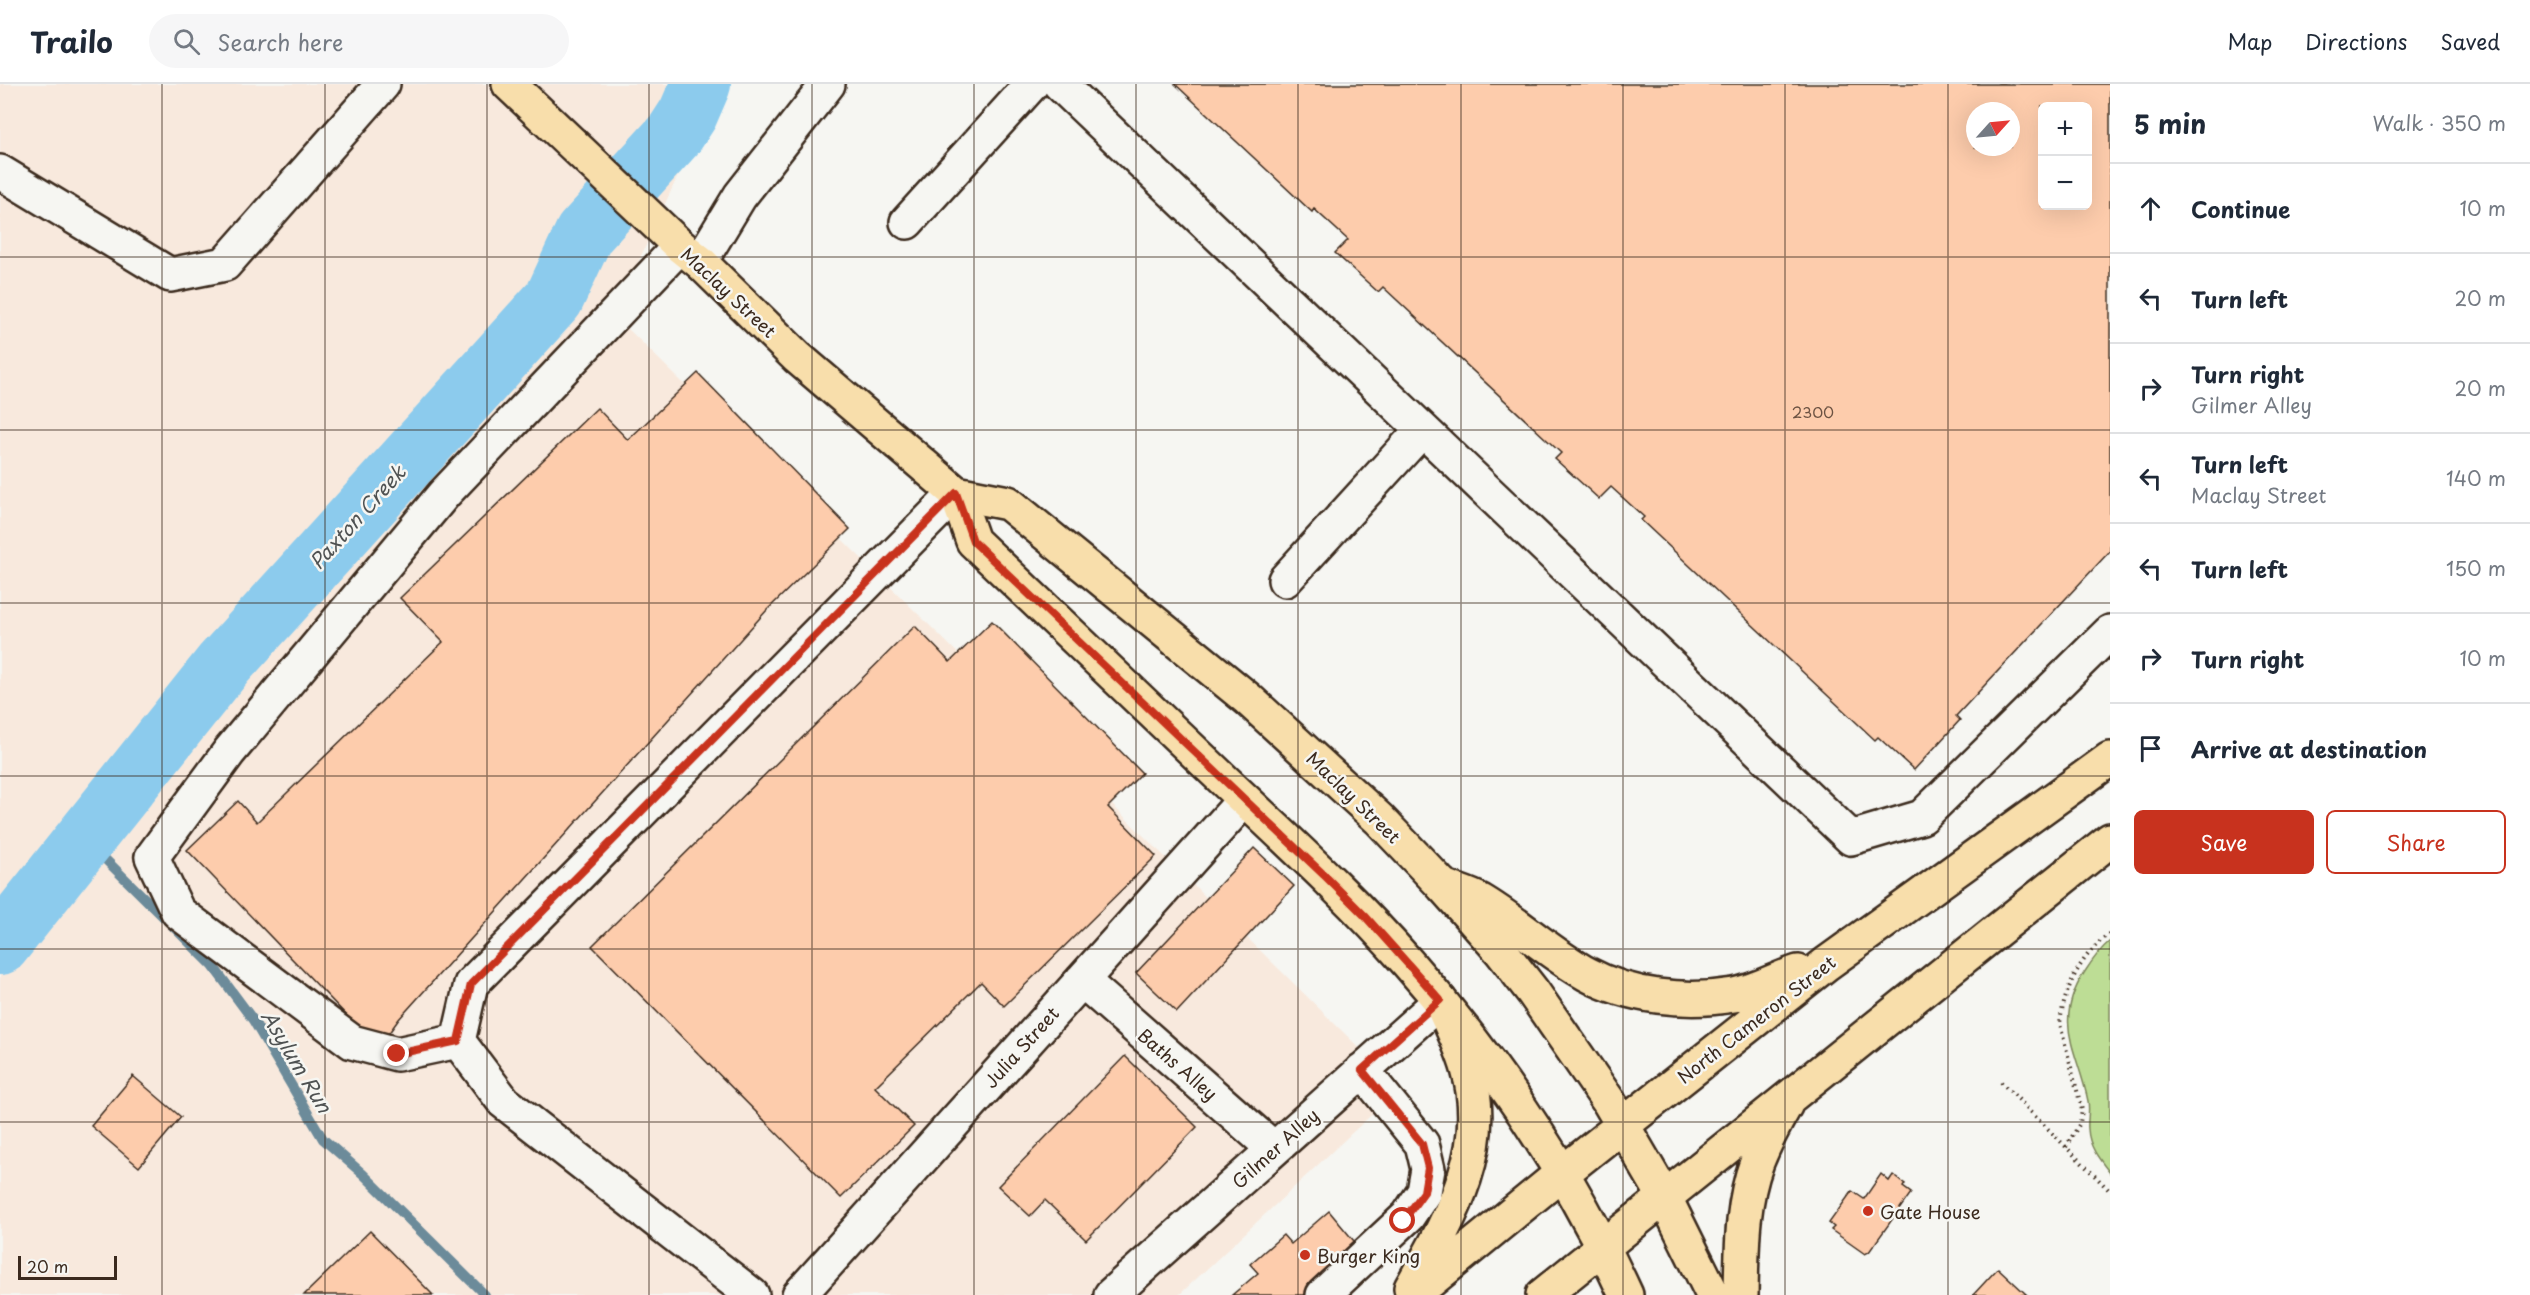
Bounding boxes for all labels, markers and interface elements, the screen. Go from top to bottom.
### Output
search box [149,14,569,68]
text: Trailo [30,20,113,63]
icon: search [170,25,203,58]
text: Search here [218,25,343,58]
text: Map [2227,25,2272,57]
text: Directions [2305,25,2407,57]
text: Saved [2440,25,2500,57]
north arrow [1966,102,2020,156]
map controls [2038,102,2092,210]
button: + [2038,102,2092,156]
text: 5 min [2134,104,2206,143]
text: Walk · 350 m [2373,108,2506,138]
button: − [2038,156,2092,210]
icon: ahead [2134,192,2167,225]
text: Continue [2191,192,2290,225]
text: 10 m [2459,193,2506,223]
street label: Maclay Street [675,241,783,343]
icon: left [2134,282,2167,315]
text: Turn left [2191,282,2288,315]
text: 20 m [2454,283,2506,313]
text: Turn right [2191,357,2304,390]
icon: right [2134,372,2167,405]
text: 20 m [2454,373,2506,403]
text: Gilmer Alley [2191,390,2312,420]
house number: 2300 [1792,400,1834,423]
text: Turn left [2191,447,2288,480]
water label: Paxton Creek [302,458,413,576]
icon: left [2134,462,2167,495]
text: 140 m [2446,463,2506,493]
text: Maclay Street [2191,480,2326,510]
icon: left [2134,552,2167,585]
text: Turn left [2191,552,2288,585]
text: 150 m [2446,553,2506,583]
icon: right [2134,642,2167,675]
text: Turn right [2191,642,2304,675]
text: 10 m [2459,643,2506,673]
icon: arrive [2134,732,2167,765]
text: Arrive at destination [2191,732,2427,765]
street label: Maclay Street [1301,745,1407,849]
button: Save [2134,810,2314,874]
button: Share [2326,810,2506,874]
street label: North Cameron Street [1671,949,1841,1089]
street label: Julia Street [977,1000,1065,1094]
water label: Asylum Run [254,1004,340,1119]
street label: Baths Alley [1132,1022,1224,1106]
route end [383,1040,409,1066]
street label: Gilmer Alley [1226,1102,1324,1194]
place label: Gate House [1880,1198,1981,1225]
marker: Gate House [1861,1204,1875,1218]
route start [1389,1207,1415,1233]
place label: Burger King [1317,1242,1420,1269]
marker: Burger King [1298,1248,1312,1262]
scale bar [18,1253,117,1280]
text: 20 m [27,1254,68,1278]

